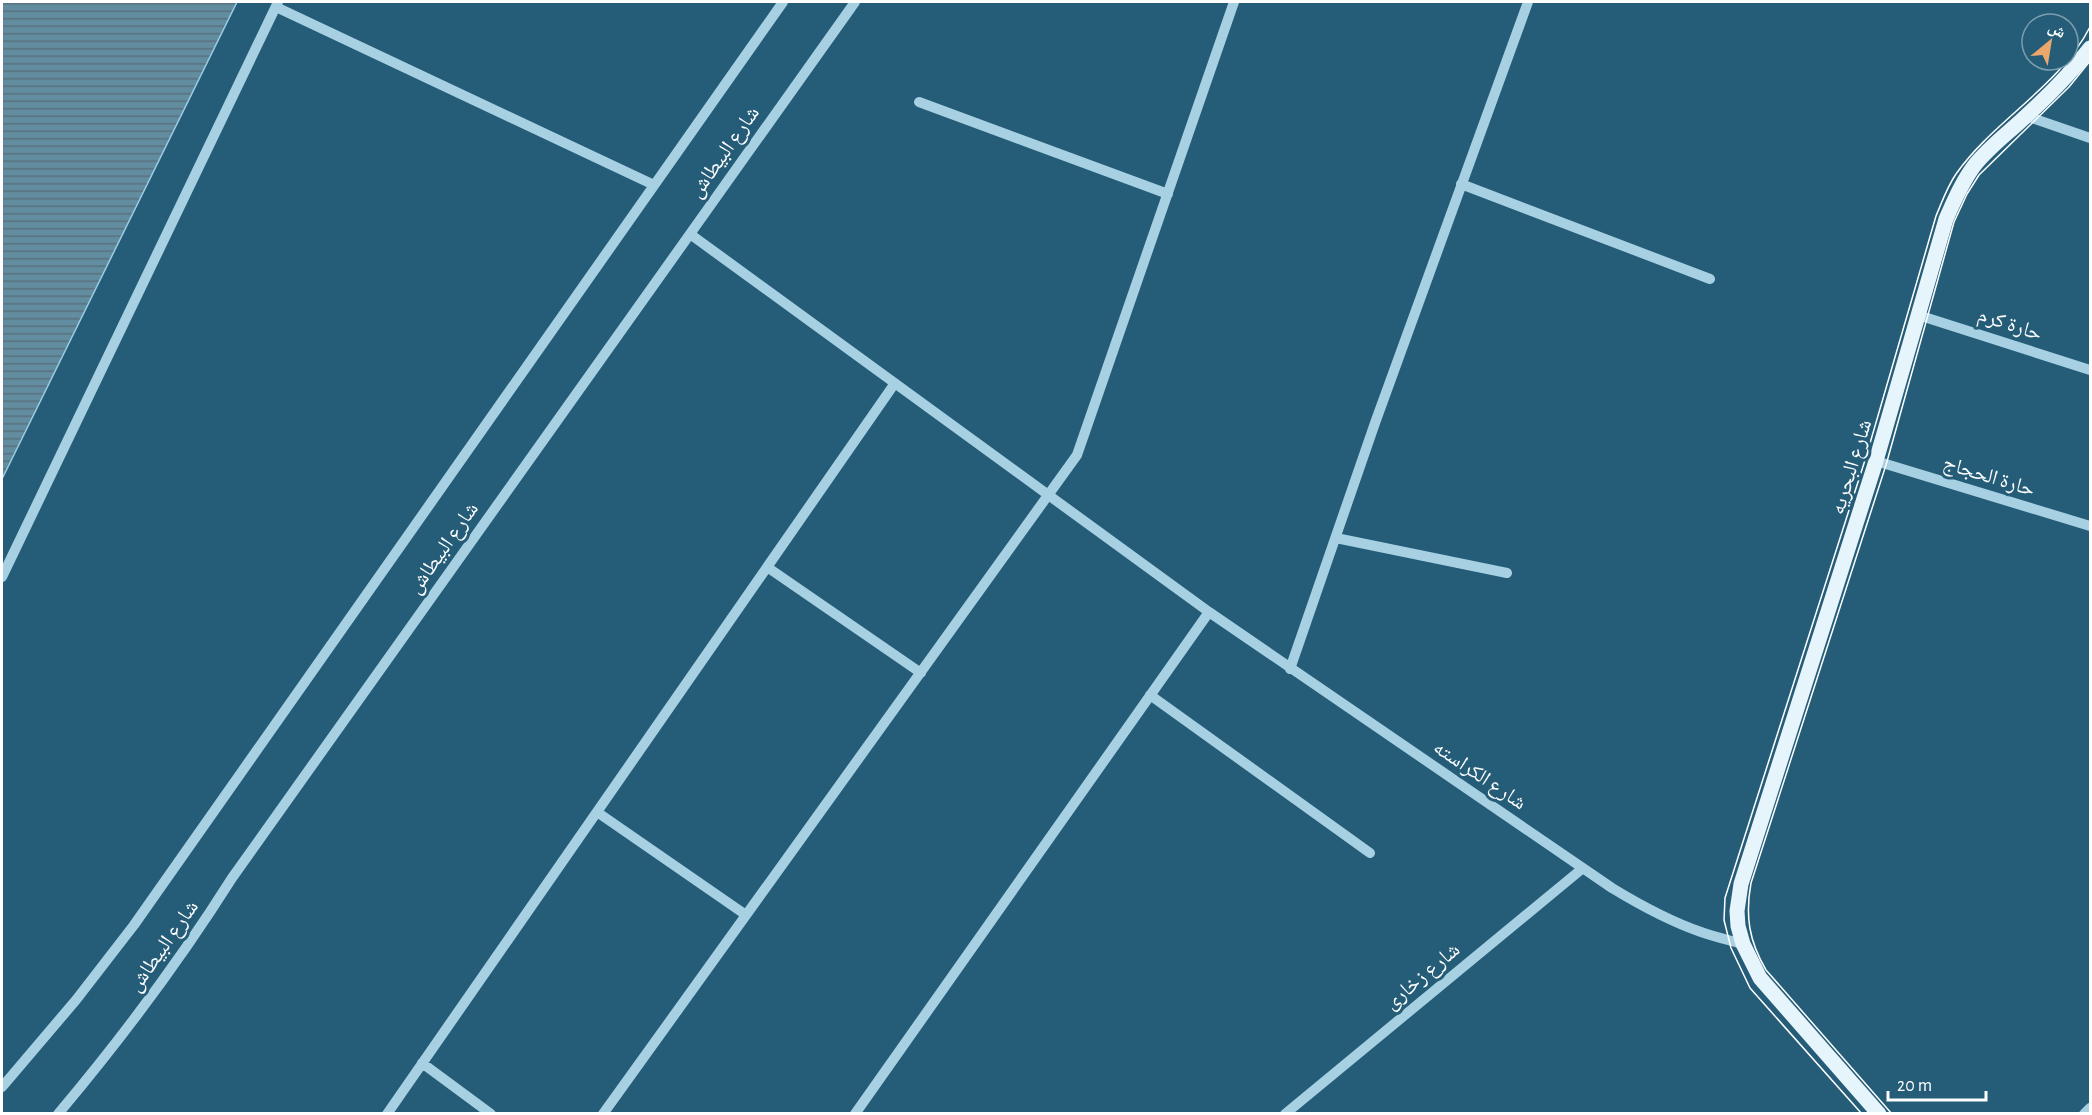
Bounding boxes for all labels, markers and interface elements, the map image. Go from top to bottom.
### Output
north arrow [2020,12,2080,72]
text: ش [2045,19,2068,42]
street label: شارع البيطاش [685,102,765,203]
street label: حارة كرم [1974,304,2045,347]
street label: شارع البحريه [1827,417,1877,518]
street label: حارة الحجاج [1940,452,2037,502]
street label: شارع البيطاش [404,498,484,599]
street label: شارع الكراسته [1429,736,1530,815]
street label: شارع البيطاش [124,896,204,997]
street label: شارع زخارى [1380,939,1465,1015]
scale bar [1888,1064,1986,1102]
text: 20 m [1897,1077,1932,1095]

